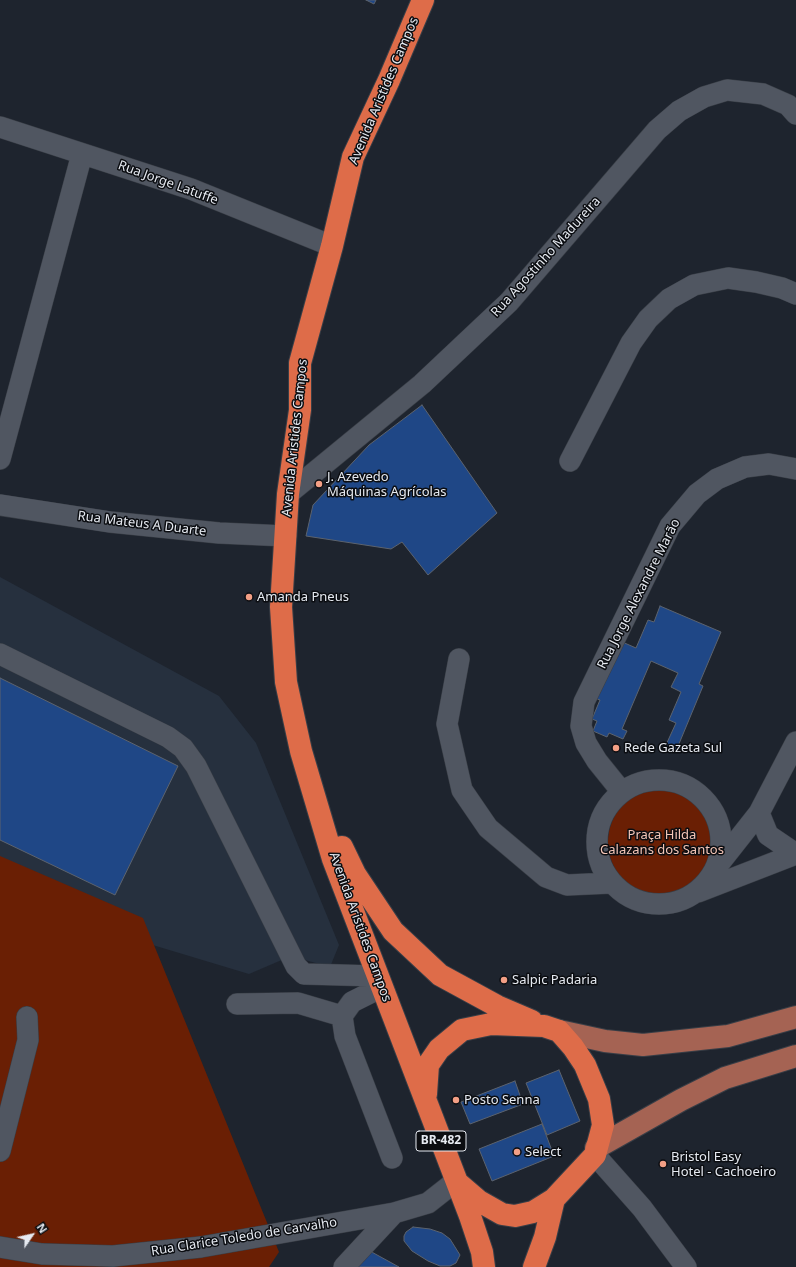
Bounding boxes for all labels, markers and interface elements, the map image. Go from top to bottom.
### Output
street label: Avenida Aristides Campos [346,15,422,167]
street label: Rua Jorge Latuffe [116,158,220,208]
street label: Rua Agostinho Madureira [488,194,604,320]
street label: Avenida Aristides Campos [279,358,311,518]
place label: J. Azevedo Máquinas Agrícolas [327,469,446,500]
marker: J. Azevedo Máquinas Agrícolas [314,479,324,489]
street label: Rua Mateus A Duarte [77,508,207,540]
street label: Rua Jorge Alexandre Marão [594,516,684,672]
place label: Amanda Pneus [257,589,349,605]
marker: Amanda Pneus [244,592,254,602]
place label: Rede Gazeta Sul [624,740,722,756]
marker: Rede Gazeta Sul [611,743,621,753]
park label: Praça Hilda Calazans dos Santos [600,827,724,858]
street label: Avenida Aristides Campos [326,850,394,1004]
place label: Salpic Padaria [512,972,597,988]
marker: Salpic Padaria [499,975,509,985]
place label: Posto Senna [464,1092,540,1108]
marker: Posto Senna [451,1095,461,1105]
road number: BR-482 [416,1131,466,1151]
place label: Select [525,1144,561,1160]
marker: Select [512,1147,522,1157]
place label: Bristol Easy Hotel - Cachoeiro [671,1149,776,1180]
marker: Bristol Easy Hotel - Cachoeiro [658,1159,668,1169]
north arrow [12,1215,52,1255]
street label: Rua Clarice Toledo de Carvalho [150,1215,338,1259]
text: N [34,1220,51,1236]

